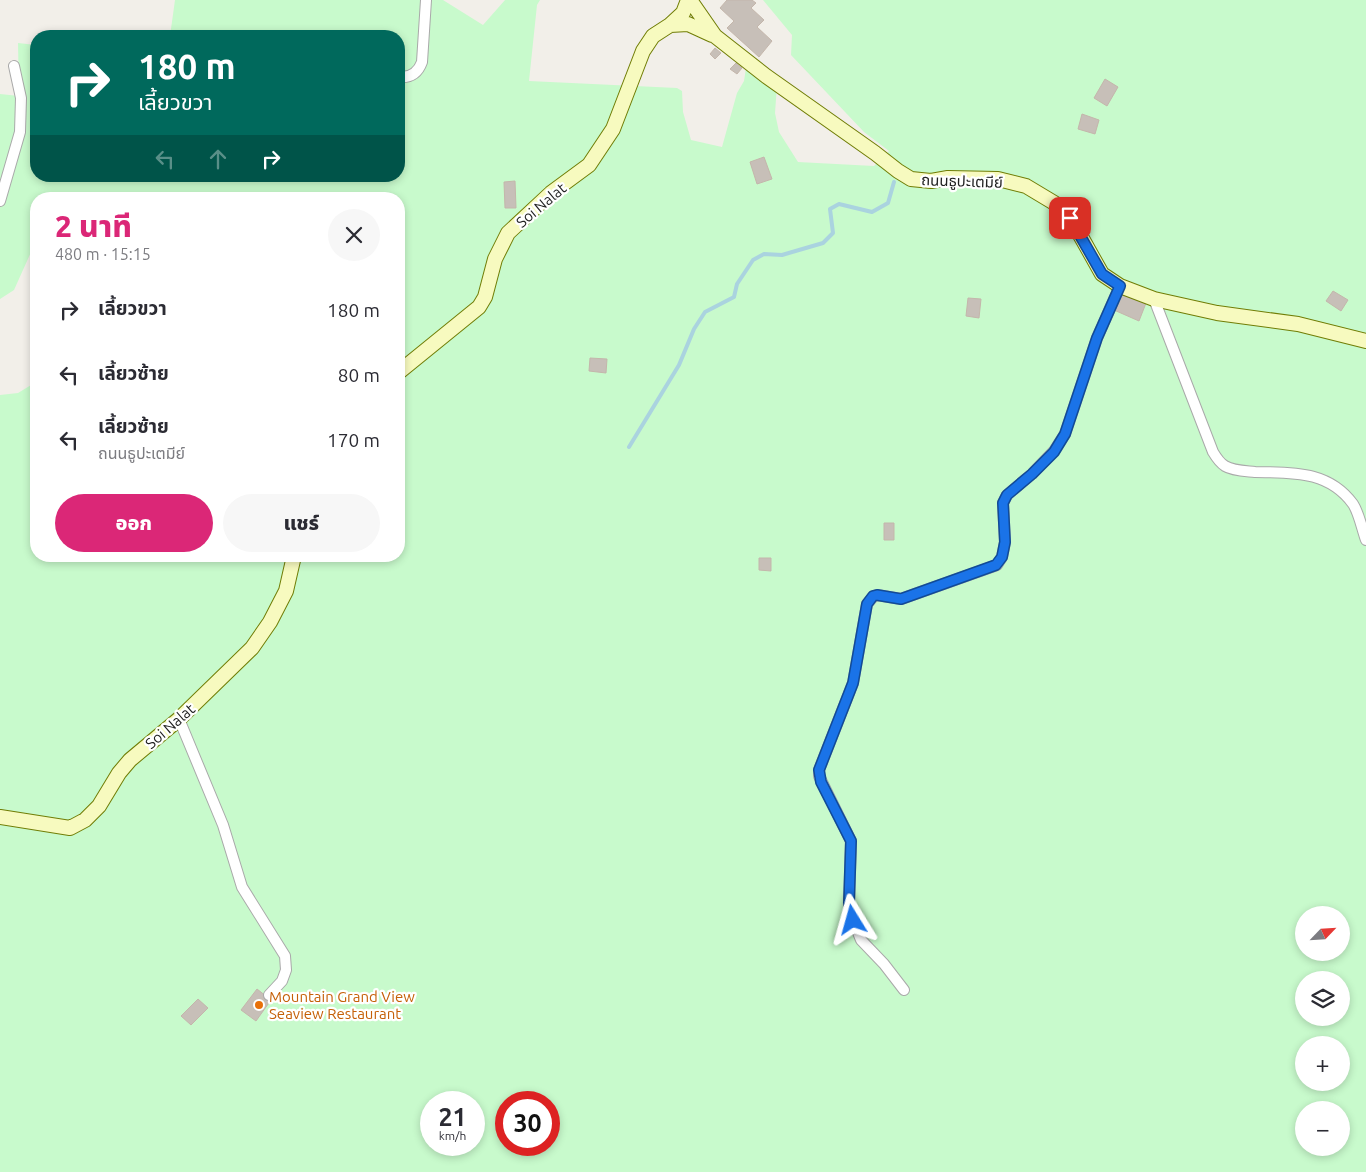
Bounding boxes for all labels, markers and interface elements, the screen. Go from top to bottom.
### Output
text: 180 m [138,46,236,86]
icon: right [55,50,120,115]
text: เลี้ยวขวา [138,89,213,114]
icon: left [151,145,179,173]
icon: ahead [204,145,232,173]
icon: right [257,145,285,173]
street label: ถนนธูปะเตมีย์ [921,171,1003,192]
street label: Soi Nalat [513,179,569,231]
pin [1049,197,1091,239]
icon: arrive [1056,204,1084,232]
text: 2 นาที [55,209,132,243]
button: close [328,209,380,261]
text: 480 m · 15:15 [55,245,151,263]
icon: right [55,296,83,324]
text: เลี้ยวขวา [98,297,167,319]
text: 180 m [327,299,380,321]
icon: left [55,361,83,389]
text: เลี้ยวซ้าย [98,362,169,384]
text: 80 m [338,364,380,386]
text: เลี้ยวซ้าย [98,415,169,437]
icon: left [55,426,83,454]
text: 170 m [327,429,380,451]
text: ถนนธูปะเตมีย์ [98,444,185,462]
button: ออก [55,494,213,552]
button: แชร์ [223,494,380,552]
street label: Soi Nalat [142,700,198,752]
position arrow [826,893,878,945]
north arrow [1295,906,1350,961]
map controls [1295,906,1350,1156]
button: layers [1295,971,1350,1026]
place label: Mountain Grand View Seaview Restaurant [269,988,415,1022]
marker: Mountain Grand View Seaview Restaurant [253,999,265,1011]
button: + [1295,1036,1350,1091]
speed limit sign: 30 [495,1091,560,1156]
button: − [1295,1101,1350,1156]
text: 21 [438,1103,467,1131]
text: km/h [439,1129,466,1142]

